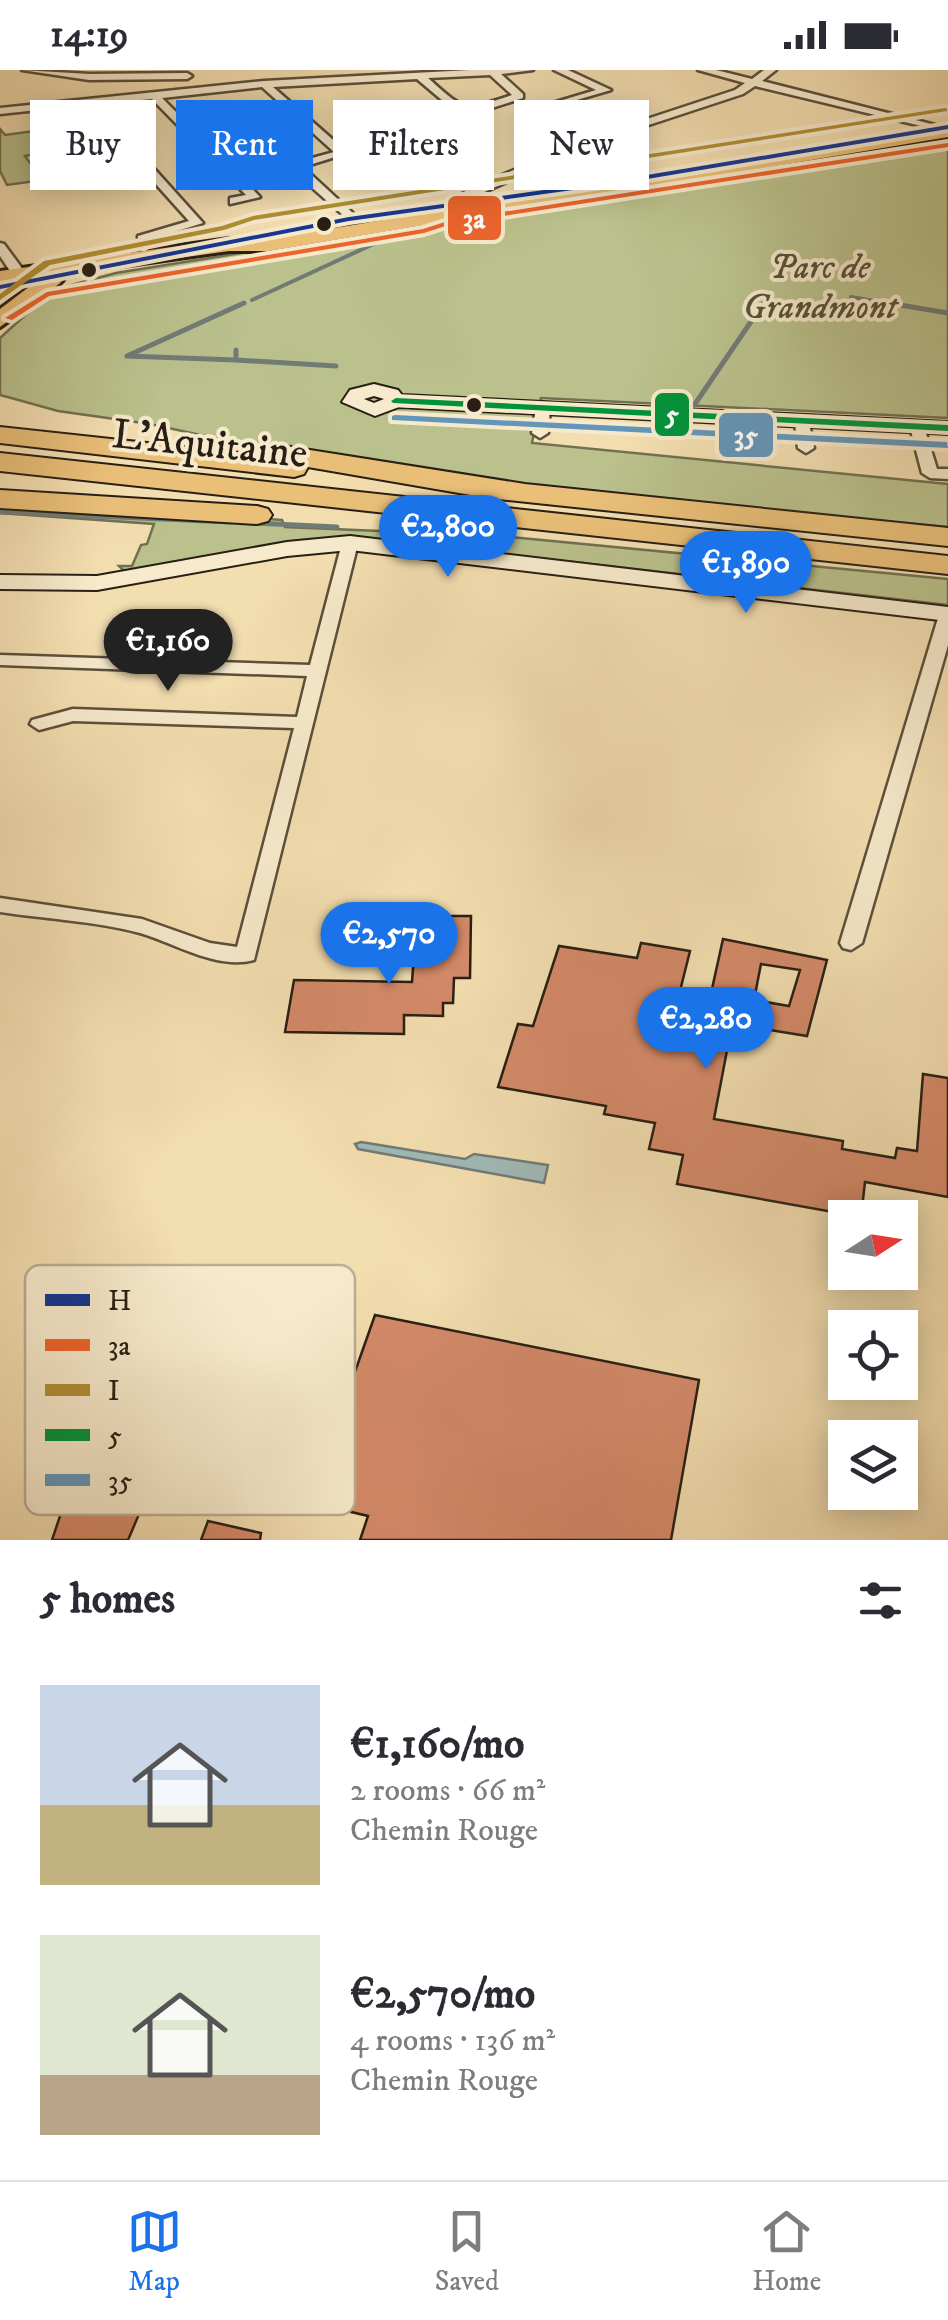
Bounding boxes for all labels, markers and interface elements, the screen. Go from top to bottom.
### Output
text: 14:19 [50,11,129,59]
chip: Buy [30,100,156,190]
chip: Rent [176,100,313,190]
chip: Filters [333,100,494,190]
chip: New [514,100,649,190]
line badge: 3a [446,194,503,242]
text: 3a [463,202,486,237]
unlabelled marker [314,214,334,234]
park label: Parc de Grandmont [743,246,899,330]
unlabelled marker [79,260,99,280]
line badge: 5 [653,391,691,438]
unlabelled marker [464,395,484,415]
text: 5 [664,398,679,433]
street label: L'Aquitaine [109,409,310,481]
line badge: 35 [717,411,775,459]
text: 35 [734,419,758,454]
pin: €2,800 [367,495,529,580]
text: €2,800 [401,507,495,547]
pin: €1,890 [665,531,827,616]
text: €1,890 [702,543,790,583]
pin: €1,160 [87,609,249,694]
text: €1,160 [126,621,210,661]
pin: €2,570 [308,902,470,987]
text: €2,570 [343,914,435,954]
pin: €2,280 [625,987,787,1072]
text: €2,280 [660,999,752,1039]
north arrow [828,1200,918,1290]
map controls [828,1200,918,1510]
legend [25,1265,355,1515]
text: H [108,1284,132,1319]
button: locate [828,1310,918,1400]
text: 3a [108,1329,130,1364]
text: I [108,1374,120,1409]
text: 5 [108,1419,122,1454]
button: layers [828,1420,918,1510]
text: 35 [108,1464,132,1499]
icon: filters [853,1573,908,1628]
text: 5 homes [40,1574,175,1626]
text: €1,160/mo [350,1719,524,1771]
icon: home [120,1725,240,1845]
text: 2 rooms · 66 m² [350,1771,545,1811]
text: Chemin Rouge [350,1811,538,1851]
text: €2,570/mo [350,1969,535,2021]
icon: home [120,1975,240,2095]
text: 4 rooms · 136 m² [350,2021,555,2061]
text: Chemin Rouge [350,2061,538,2101]
tab: Map [127,2204,182,2299]
tab: Saved [435,2204,499,2299]
tab: Home [752,2204,821,2299]

